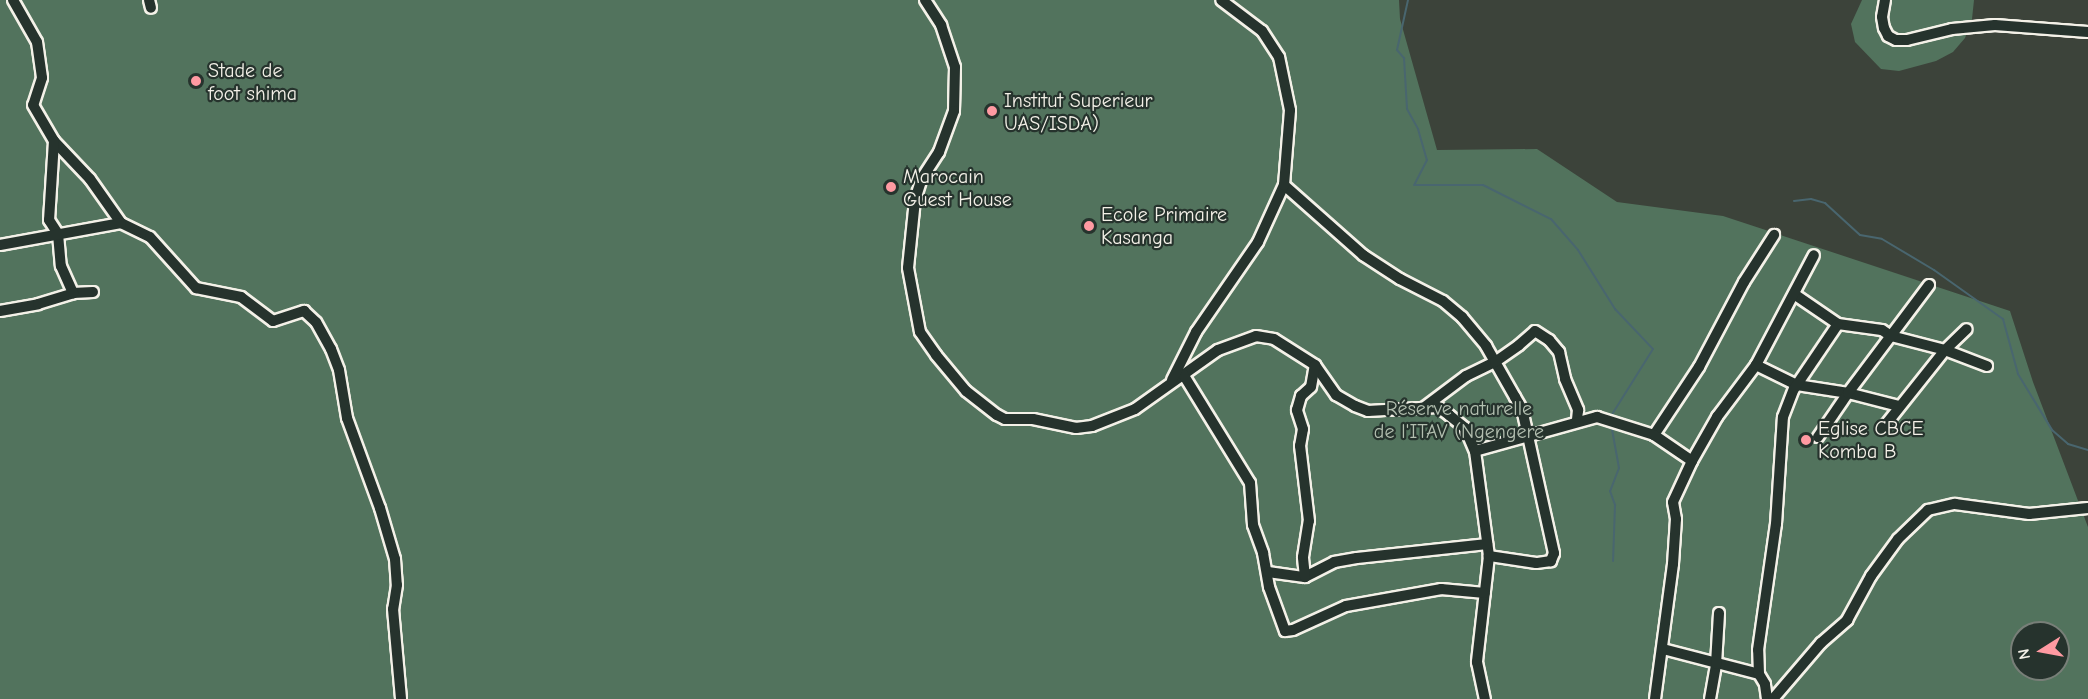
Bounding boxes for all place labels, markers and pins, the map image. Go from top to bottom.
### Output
place label: Stade de foot shima [208,58,297,105]
marker: Stade de foot shima [189,74,203,88]
place label: Institut Superieur UAS/ISDA) [1004,88,1152,135]
marker: Institut Superieur UAS/ISDA) [985,104,999,118]
place label: Marocain Guest House [903,164,1012,211]
marker: Marocain Guest House [884,180,898,194]
place label: Ecole Primaire Kasanga [1101,202,1227,249]
marker: Ecole Primaire Kasanga [1082,219,1096,233]
place label: Eglise CBCE Komba B [1818,416,1924,463]
marker: Eglise CBCE Komba B [1799,433,1813,447]

